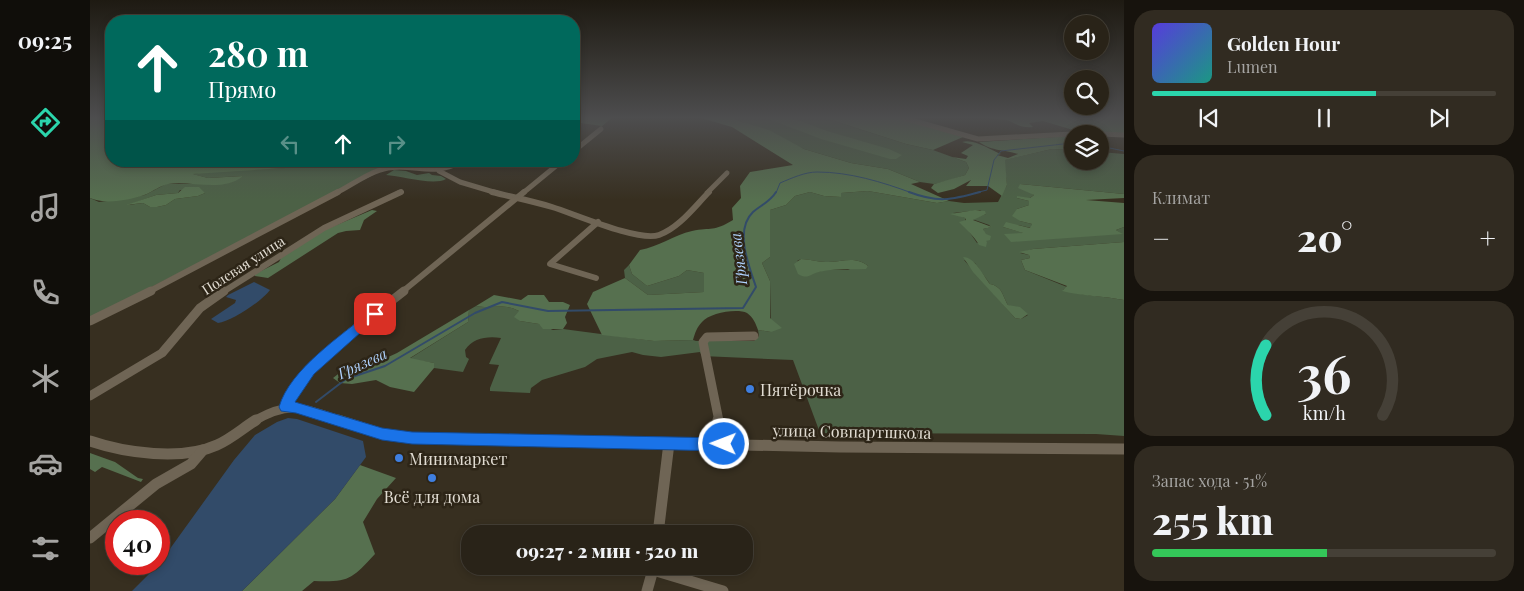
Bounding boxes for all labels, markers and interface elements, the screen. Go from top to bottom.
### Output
map controls [1064,15,1109,170]
button: sound [1064,15,1109,60]
text: 09:25 [18,25,72,55]
text: 280 m [208,29,308,76]
text: Golden Hour [1227,30,1340,56]
icon: ahead [125,35,190,100]
text: Lumen [1227,56,1278,77]
button: search [1064,70,1109,115]
text: Прямо [208,74,276,104]
icon: previous [1195,104,1223,132]
icon: pause [1310,104,1338,132]
icon: next [1425,104,1453,132]
icon: directions [28,105,63,140]
button: layers [1064,125,1109,170]
icon: left [276,130,304,158]
icon: ahead [329,130,357,158]
icon: right [382,130,410,158]
text: Климат [1152,187,1210,208]
icon: music [28,190,63,225]
text: 20° [1297,211,1353,262]
text: − [1152,219,1170,256]
text: + [1480,219,1496,256]
street label: Полевая улица [198,231,288,299]
water label: Грязева [725,232,751,287]
icon: phone [28,275,63,310]
pin [354,293,396,335]
icon: arrive [361,300,389,328]
text: 36 [1297,338,1351,407]
water label: Грязева [333,343,390,384]
icon: climate [28,361,63,396]
place label: Пятёрочка [760,379,841,400]
marker: Пятёрочка [744,383,756,395]
text: km/h [1303,401,1346,424]
position arrow [697,417,749,469]
street label: улица Совпартшкола [771,419,932,443]
icon: car [28,446,63,481]
place label: Минимаркет [409,448,507,469]
marker: Минимаркет [393,452,405,464]
text: Запас хода · 51% [1152,470,1267,491]
marker: Всё для дома [426,472,438,484]
place label: Всё для дома [384,486,480,507]
text: 255 km [1152,494,1274,545]
speed limit sign: 40 [105,510,170,575]
icon: filters [28,531,63,566]
text: 09:27 · 2 мин · 520 m [516,537,698,563]

